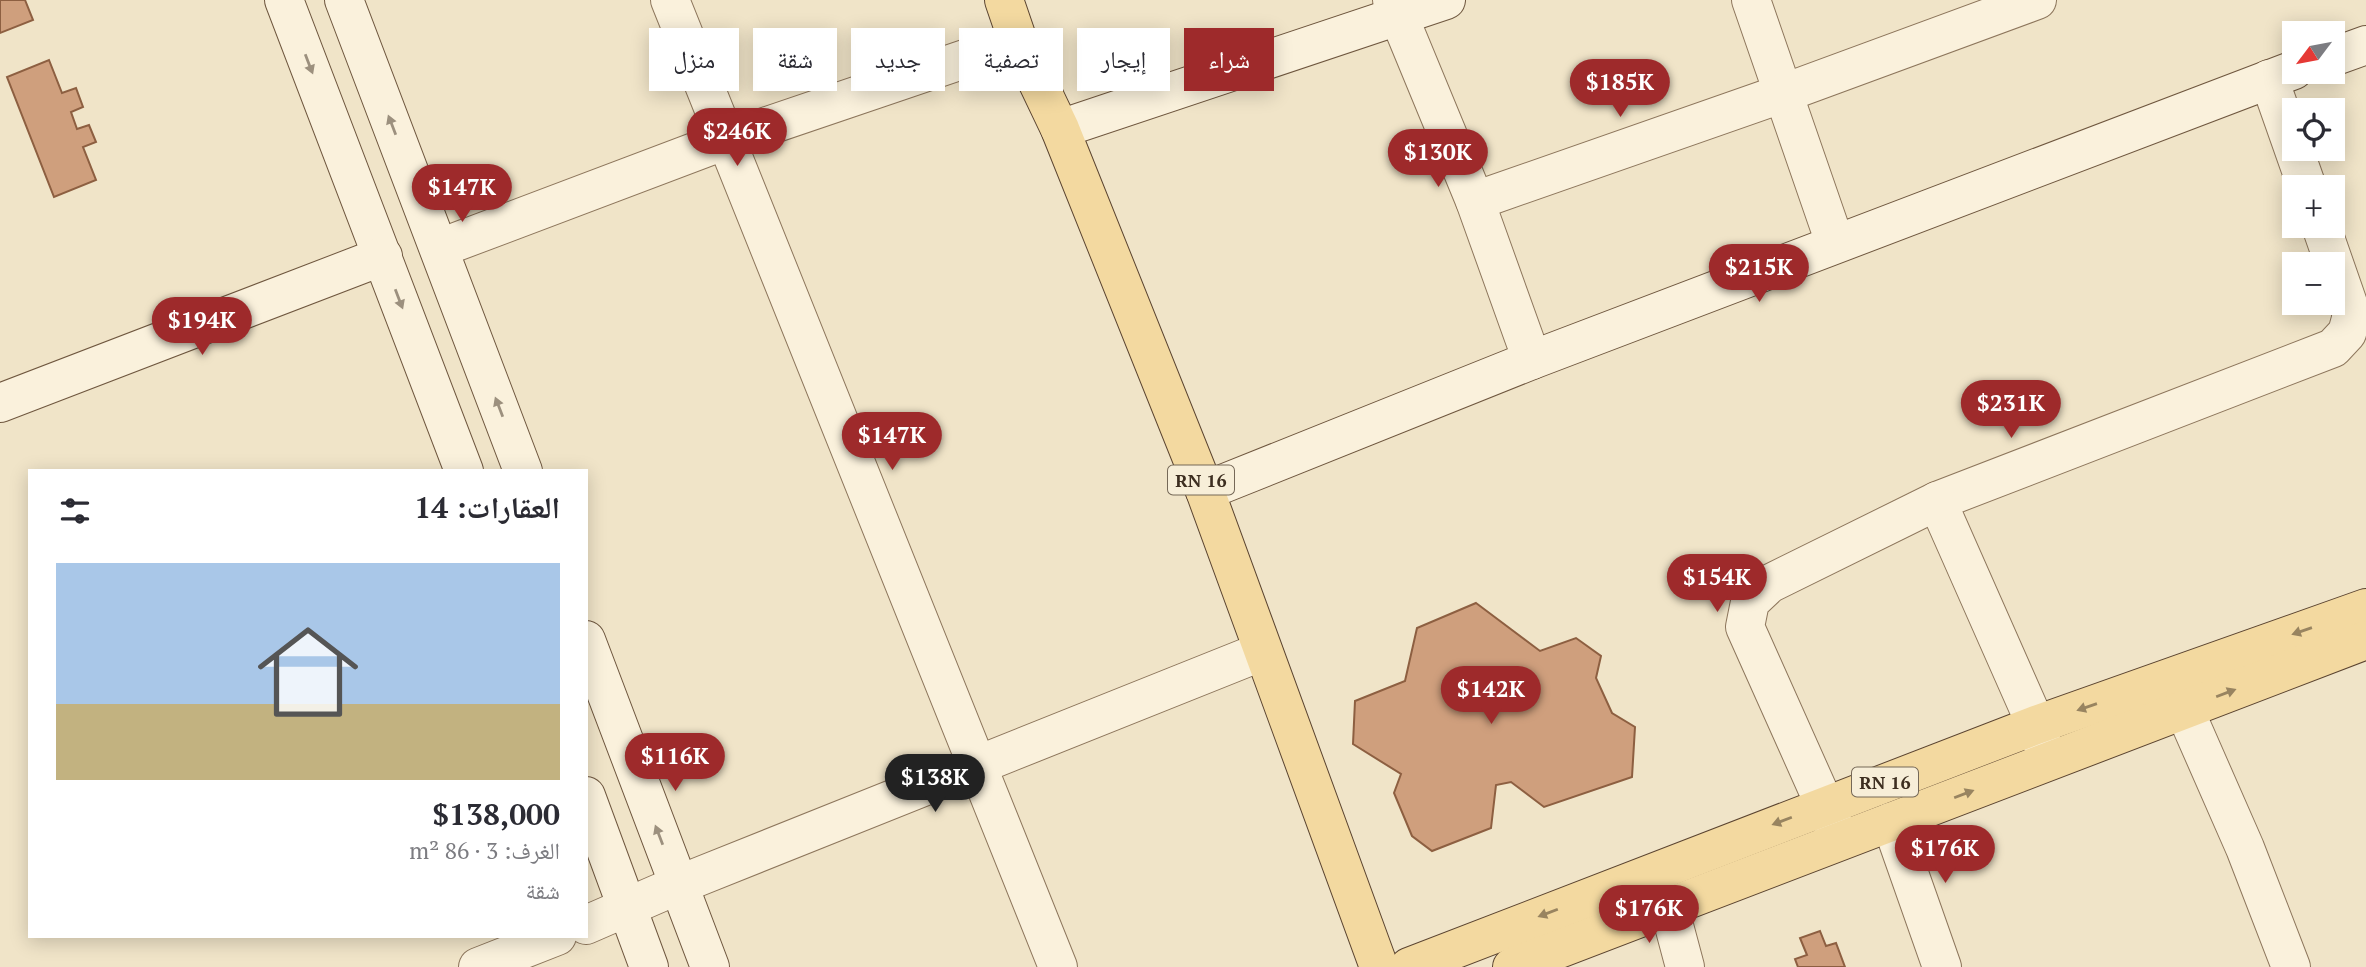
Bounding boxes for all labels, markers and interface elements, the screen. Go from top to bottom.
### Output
north arrow [2282,21,2345,84]
map controls [2282,21,2345,315]
chip: منزل [649,28,739,91]
chip: شقة [753,28,837,91]
chip: جديد [851,28,945,91]
chip: تصفية [959,28,1063,91]
chip: إيجار [1077,28,1170,91]
chip: شراء [1184,28,1274,91]
one-way arrow [303,53,314,74]
pin: $185K [1571,60,1669,119]
text: $185K [1586,66,1654,97]
button: locate [2282,98,2345,161]
pin: $246K [688,108,786,168]
one-way arrow [387,115,398,136]
text: $246K [703,115,771,146]
pin: $130K [1389,130,1487,189]
text: $130K [1404,136,1472,167]
pin: $147K [413,164,511,224]
text: $147K [428,171,496,202]
button: + [2282,175,2345,238]
pin: $215K [1710,244,1808,304]
text: $215K [1725,251,1793,282]
button: − [2282,252,2345,315]
one-way arrow [394,288,405,309]
pin: $194K [153,298,251,357]
text: $194K [168,304,236,335]
pin: $231K [1962,380,2060,440]
text: $231K [1977,387,2045,418]
one-way arrow [493,396,504,417]
pin: $147K [843,412,941,472]
text: $147K [858,419,926,450]
road number: RN 16 [1168,466,1234,494]
text: العقارات: 14 [414,487,560,527]
icon: filters [56,492,94,530]
pin: $154K [1668,554,1766,614]
text: $154K [1683,561,1751,592]
icon: home [245,609,371,735]
one-way arrow [2291,626,2312,637]
pin: $142K [1442,666,1540,726]
text: $142K [1457,673,1525,704]
one-way arrow [2216,688,2237,699]
one-way arrow [2077,702,2098,713]
pin: $116K [626,734,724,793]
text: $116K [641,740,709,771]
pin: $138K [886,754,984,814]
text: $138K [901,761,969,792]
road number: RN 16 [1852,768,1918,796]
one-way arrow [1954,788,1975,799]
text: $138,000 [432,794,560,834]
one-way arrow [1772,816,1793,827]
one-way arrow [654,824,665,845]
pin: $176K [1896,826,1994,885]
text: $176K [1911,832,1979,863]
text: الغرف: 3 · 86 m² [409,835,560,866]
text: شقة [526,875,560,906]
pin: $176K [1600,886,1698,945]
text: $176K [1615,892,1683,923]
one-way arrow [1537,907,1558,918]

